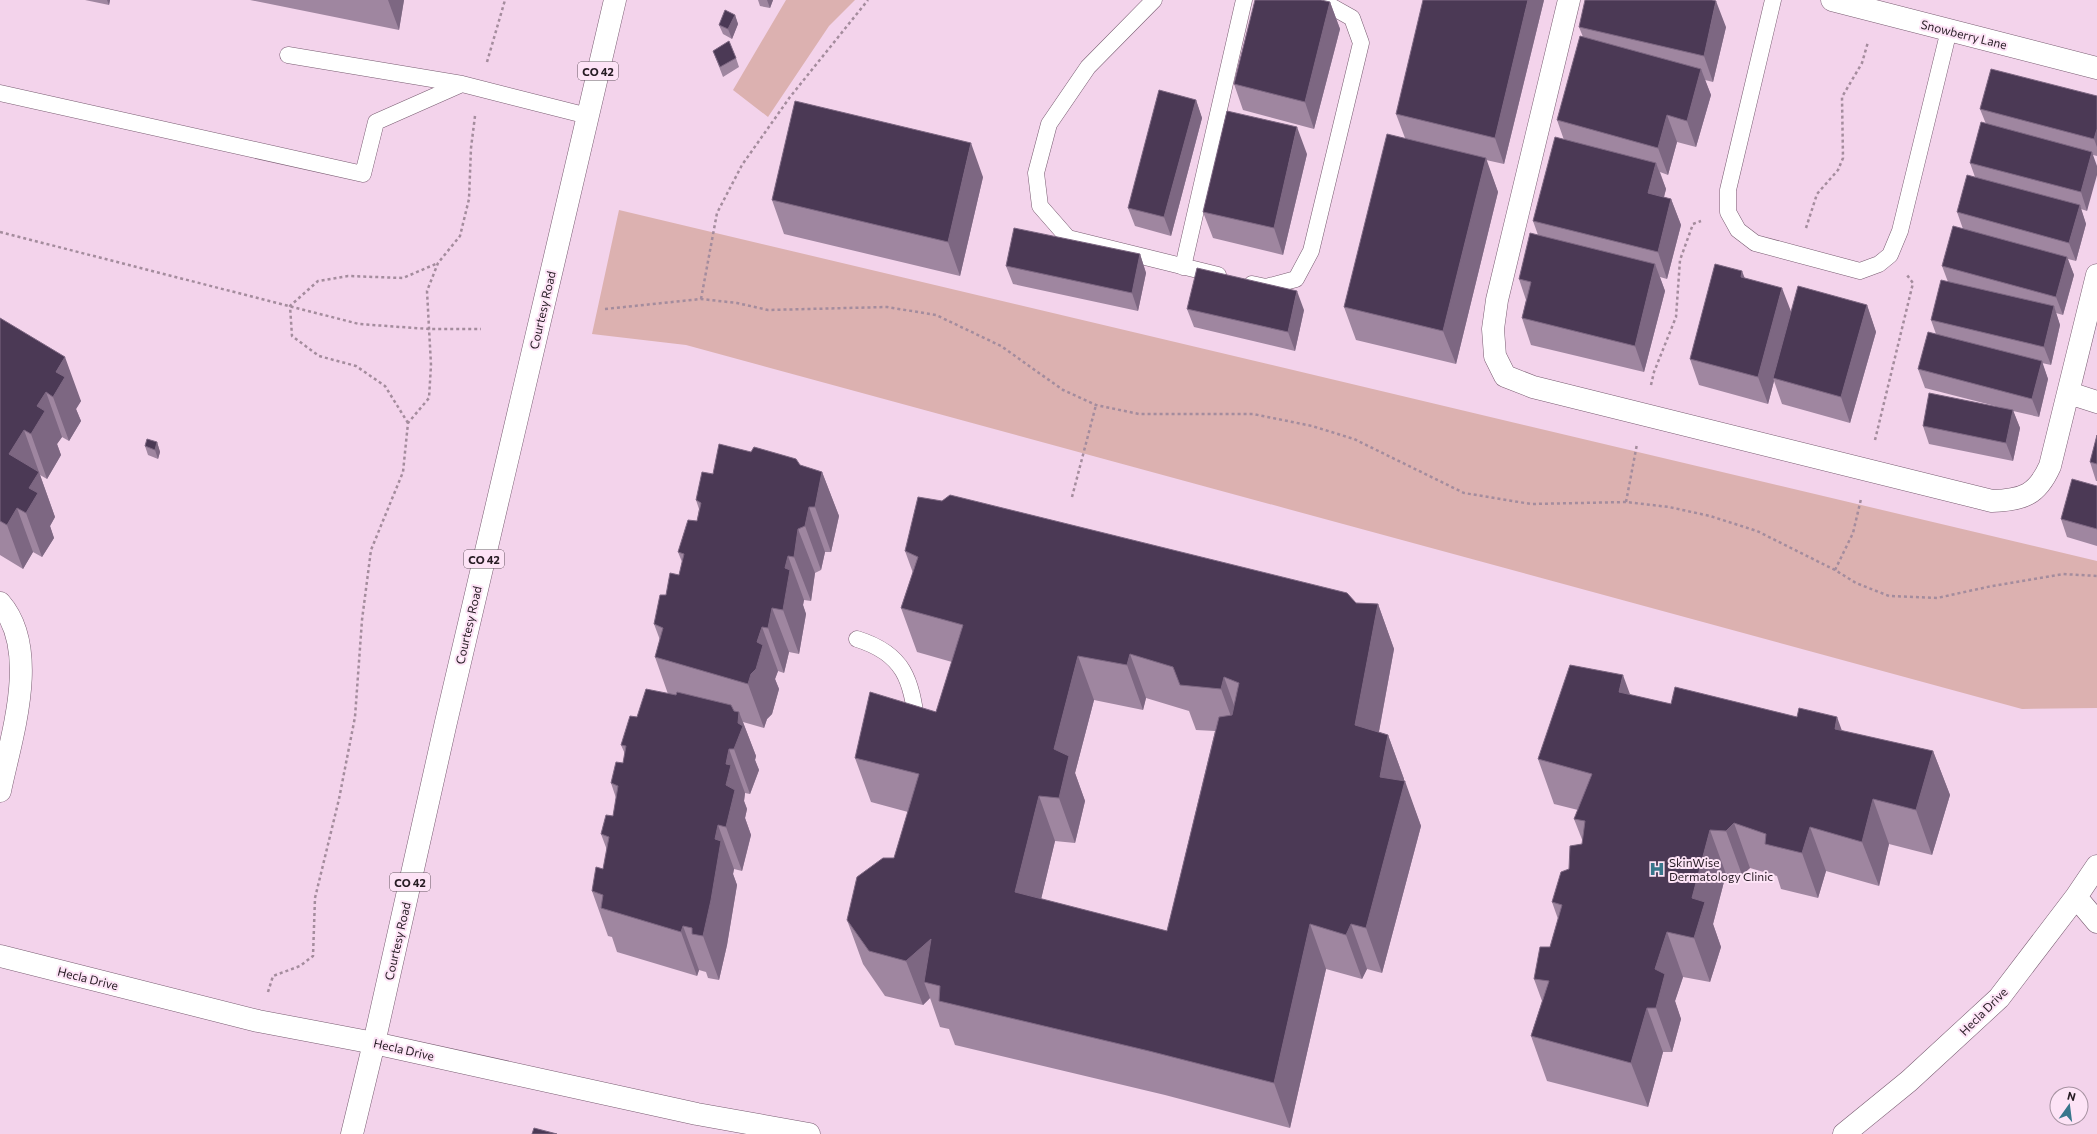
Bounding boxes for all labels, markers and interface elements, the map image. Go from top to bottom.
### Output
street label: Snowberry Lane [1919,17,2009,51]
road number: CO 42 [578,62,618,80]
street label: Courtesy Road [526,269,558,351]
road number: CO 42 [464,550,504,568]
street label: Courtesy Road [452,584,484,666]
place label: SkinWise Dermatology Clinic [1669,855,1773,883]
hospital icon: SkinWise Dermatology Clinic [1648,860,1666,878]
road number: CO 42 [390,873,430,891]
street label: Courtesy Road [381,900,413,982]
street label: Hecla Drive [56,964,120,992]
street label: Hecla Drive [1956,984,2010,1038]
street label: Hecla Drive [372,1035,436,1063]
north arrow [2049,1086,2089,1126]
text: N [2066,1089,2077,1103]

